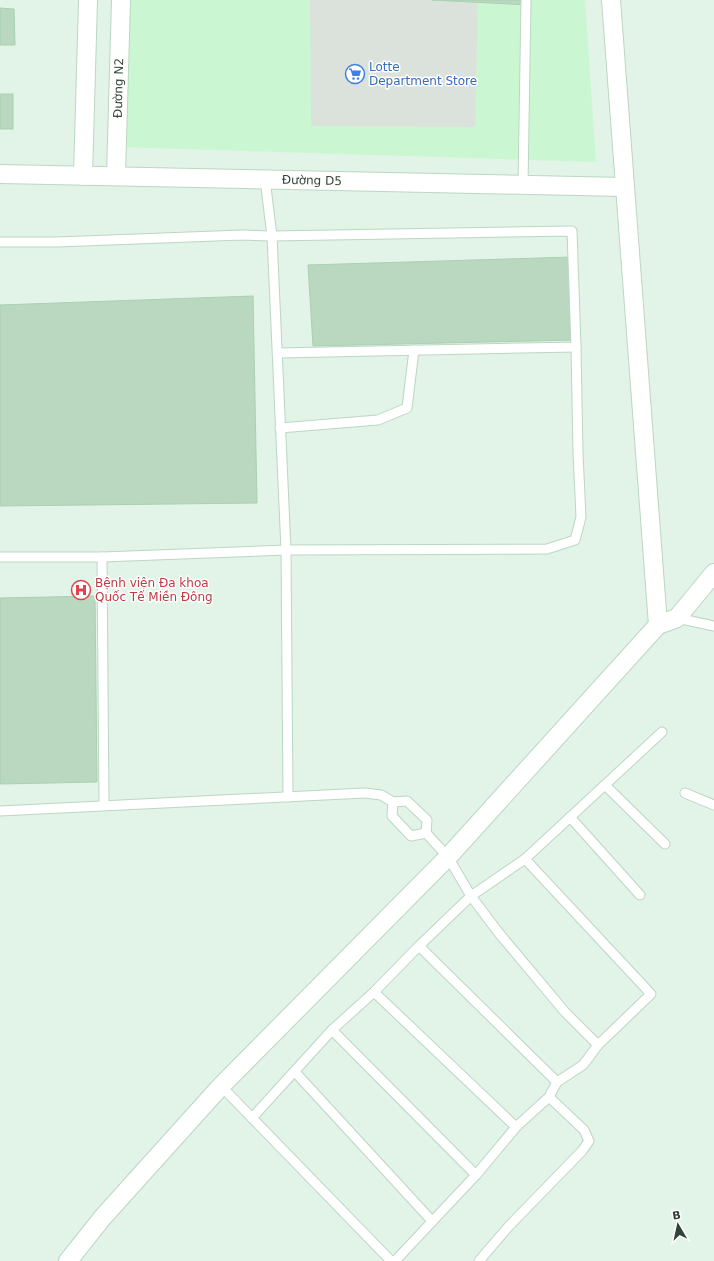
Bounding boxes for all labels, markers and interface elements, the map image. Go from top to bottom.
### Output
street label: Đường N2 [111,58,126,118]
place label: Lotte Department Store [369,60,477,88]
supermarket icon: Lotte Department Store [344,63,366,85]
street label: Đường D5 [282,173,342,188]
place label: Bệnh viện Đa khoa Quốc Tế Miền Đông [95,576,213,604]
hospital icon: Bệnh viện Đa khoa Quốc Tế Miền Đông [70,579,92,601]
north arrow [658,1205,698,1245]
text: B [671,1209,682,1223]

